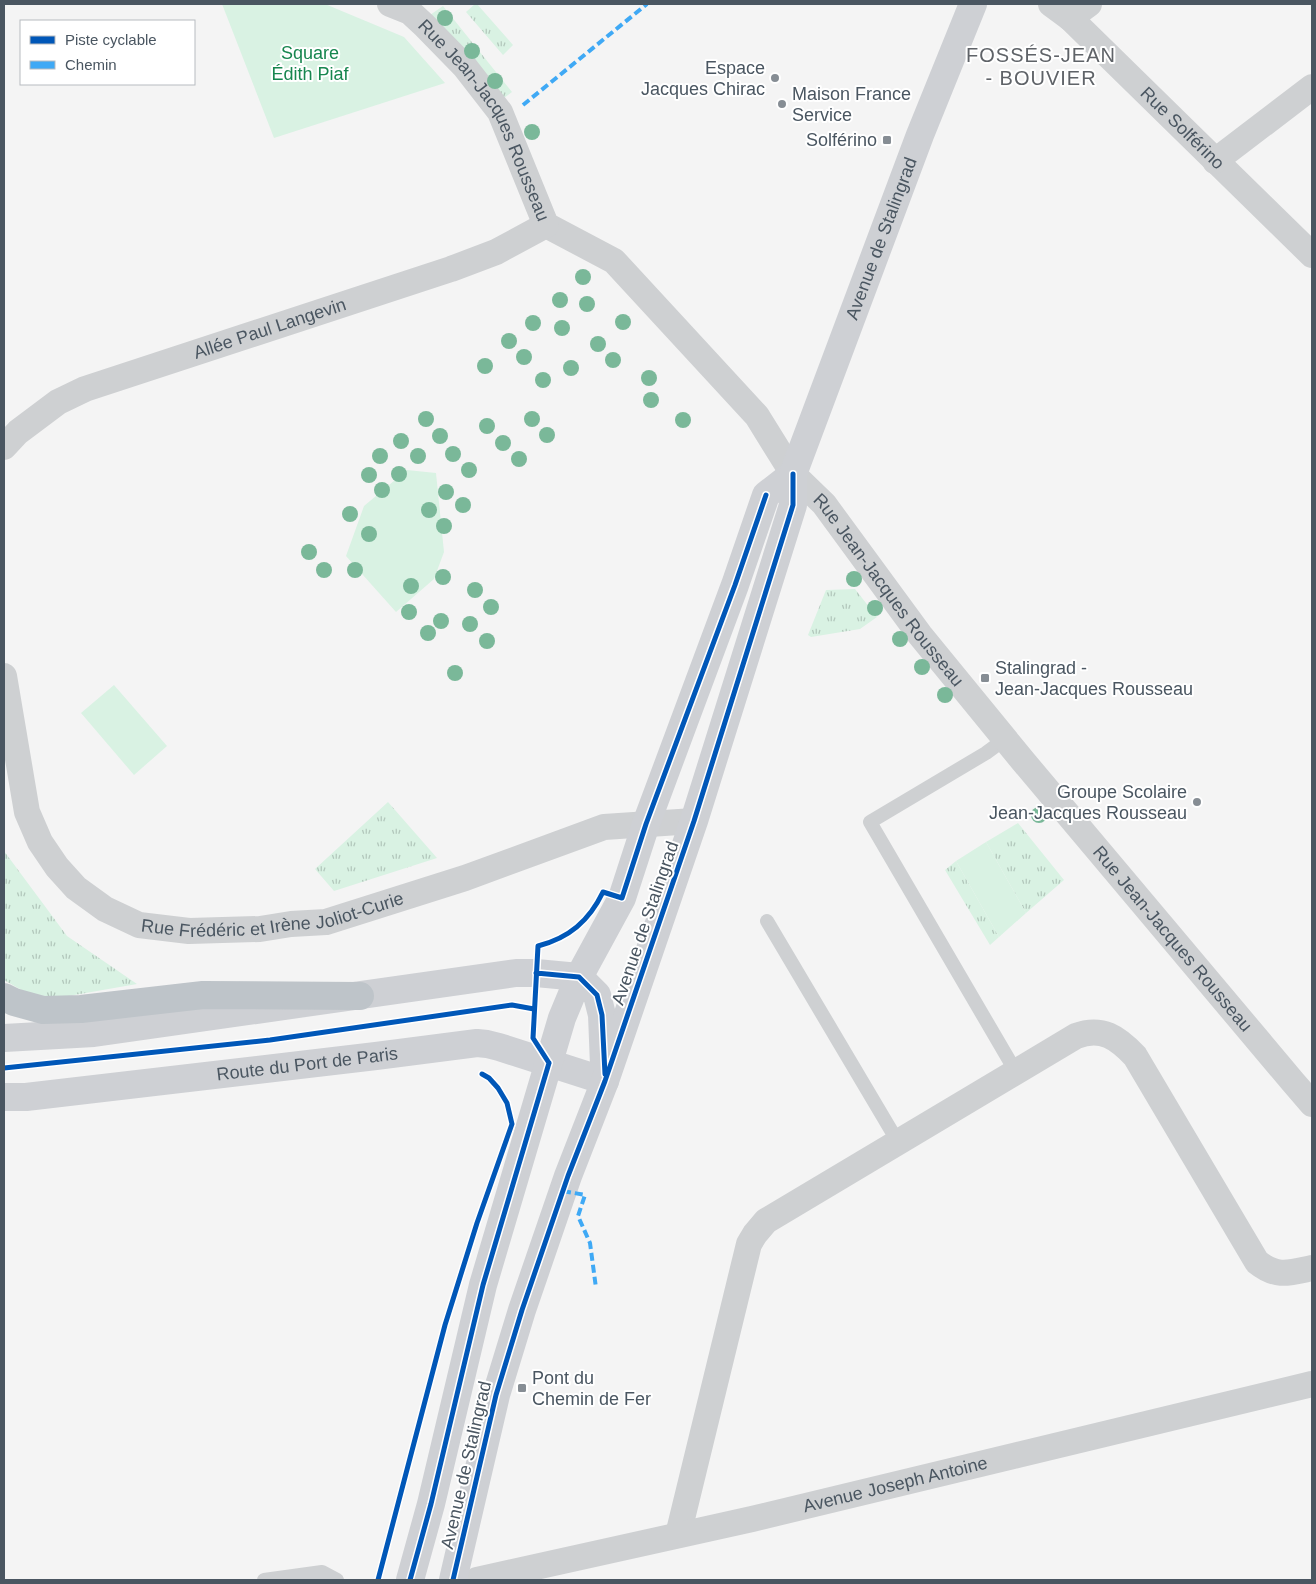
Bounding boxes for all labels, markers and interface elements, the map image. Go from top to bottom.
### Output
street label: Rue Jean-Jacques Rousseau [414,15,553,224]
legend [20,20,195,85]
text: Piste cyclable [65,31,157,48]
park label: Square Édith Piaf [271,43,350,84]
district label: FOSSÉS-JEAN - BOUVIER [966,44,1116,89]
text: Chemin [65,56,117,73]
place label: Espace Jacques Chirac [641,58,765,99]
marker: Espace Jacques Chirac [769,72,781,84]
street label: Rue Solférino [1136,83,1228,173]
place label: Maison France Service [792,84,911,125]
marker: Maison France Service [776,98,788,110]
place label: Solférino [806,130,877,150]
marker: Solférino [881,134,893,146]
street label: Avenue de Stalingrad [842,154,921,322]
street label: Allée Paul Langevin [191,294,349,363]
street label: Rue Jean-Jacques Rousseau [809,489,968,690]
place label: Stalingrad - Jean-Jacques Rousseau [995,658,1193,699]
marker: Stalingrad - Jean-Jacques Rousseau [979,672,991,684]
place label: Groupe Scolaire Jean-Jacques Rousseau [989,782,1187,823]
marker: Groupe Scolaire Jean-Jacques Rousseau [1191,796,1203,808]
street label: Avenue de Stalingrad [608,839,682,1007]
street label: Rue Jean-Jacques Rousseau [1089,842,1256,1036]
street label: Rue Frédéric et Irène Joliot-Curie [140,888,406,941]
street label: Route du Port de Paris [215,1043,399,1085]
place label: Pont du Chemin de Fer [532,1368,651,1409]
street label: Avenue de Stalingrad [437,1379,495,1551]
marker: Pont du Chemin de Fer [516,1382,528,1394]
street label: Avenue Joseph Antoine [801,1453,989,1516]

